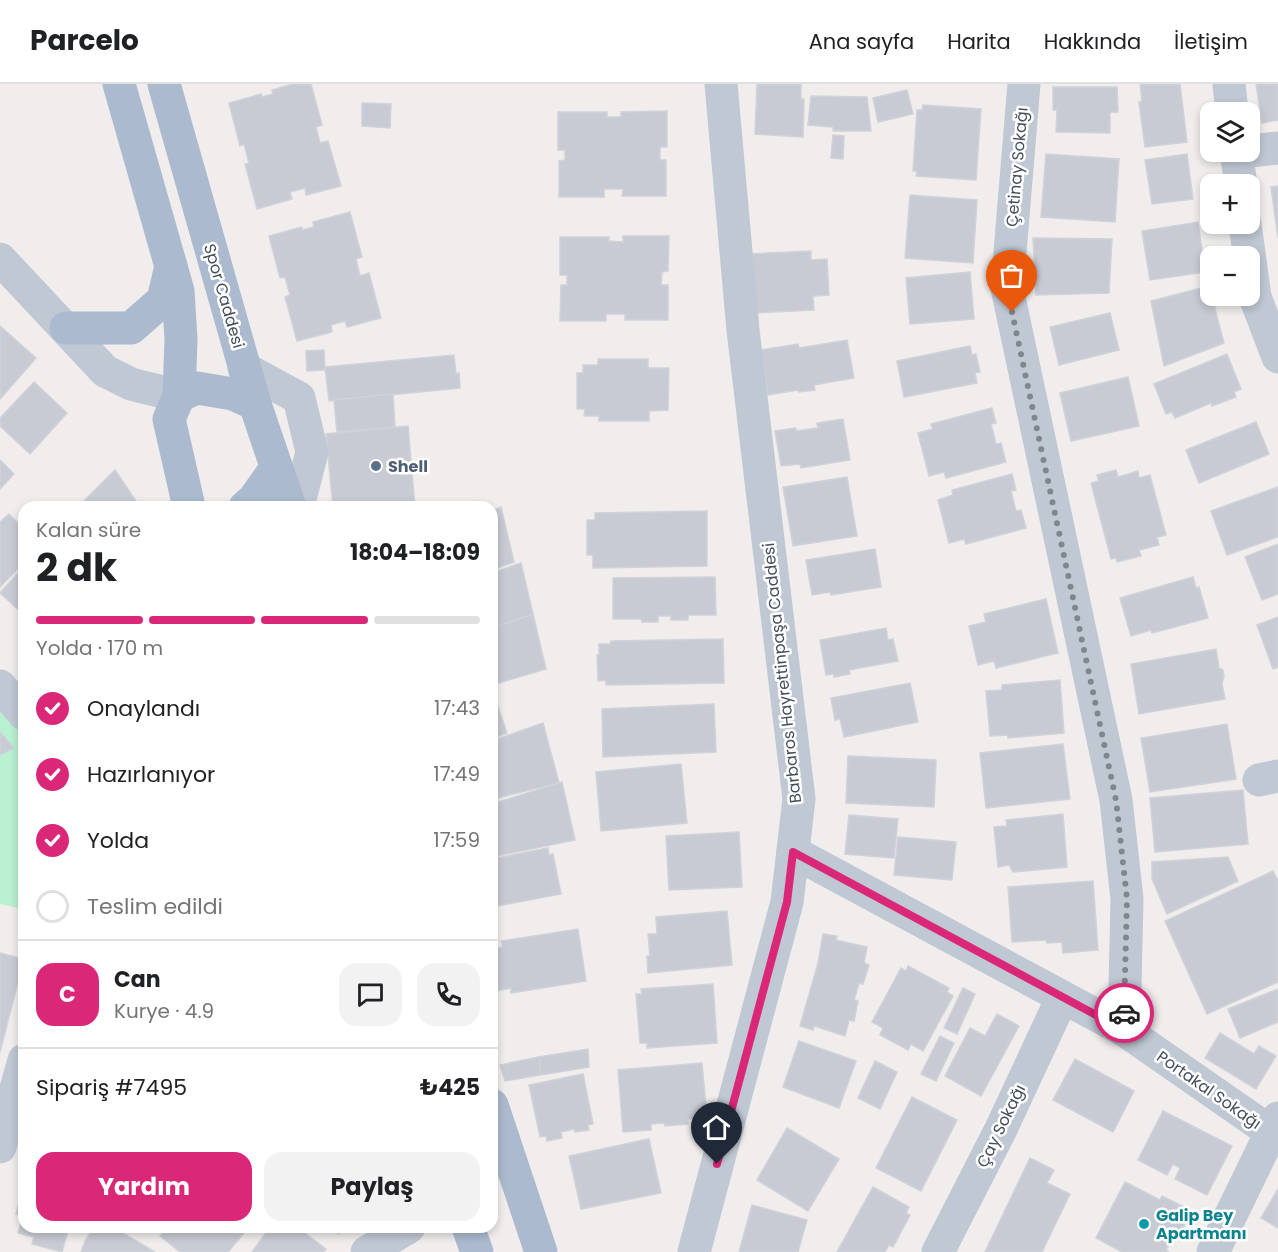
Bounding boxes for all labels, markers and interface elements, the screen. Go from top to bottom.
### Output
text: Parcelo [30,21,139,60]
text: Ana sayfa [809,27,914,56]
text: Harita [947,27,1011,56]
text: Hakkında [1044,27,1141,56]
text: İletişim [1174,27,1248,56]
map controls [1200,102,1260,306]
button: layers [1200,102,1260,162]
street label: Çetinay Sokağı [1000,106,1034,228]
button: + [1200,174,1260,234]
street label: Spor Caddesi [198,241,250,351]
button: − [1200,246,1260,306]
pin [986,250,1037,312]
icon: bag [995,259,1028,292]
place label: Shell [388,455,428,478]
marker: Shell [369,459,383,473]
text: Kalan süre [36,516,141,544]
text: 18:04–18:09 [350,537,480,568]
text: 2 dk [36,540,117,595]
street label: Barbaros Hayrettinpaşa Caddesi [757,542,807,804]
text: Yolda · 170 m [36,634,163,662]
icon: check [36,692,69,725]
text: Onaylandı [87,693,200,724]
text: 17:43 [434,694,480,722]
icon: check [36,758,69,791]
text: Hazırlanıyor [87,759,215,790]
text: 17:49 [433,760,480,788]
icon: check [36,824,69,857]
text: Yolda [87,825,149,856]
text: 17:59 [433,826,480,854]
text: Teslim edildi [87,891,223,922]
button: chat [339,963,402,1026]
button: phone [417,963,480,1026]
text: Can [114,964,161,995]
text: C [59,979,76,1010]
courier [1094,983,1154,1043]
text: Kurye · 4.9 [114,997,214,1025]
icon: car [1108,997,1141,1030]
street label: Portakal Sokağı [1152,1045,1266,1135]
text: Sipariş #7495 [36,1072,187,1103]
text: ₺425 [420,1072,480,1103]
street label: Çay Sokağı [971,1081,1031,1171]
pin [691,1102,742,1164]
icon: home [700,1111,733,1144]
button: Yardım [36,1152,252,1221]
button: Paylaş [264,1152,480,1221]
place label: Galip Bey Apartmanı [1156,1204,1247,1245]
marker: Galip Bey Apartmanı [1137,1217,1151,1231]

